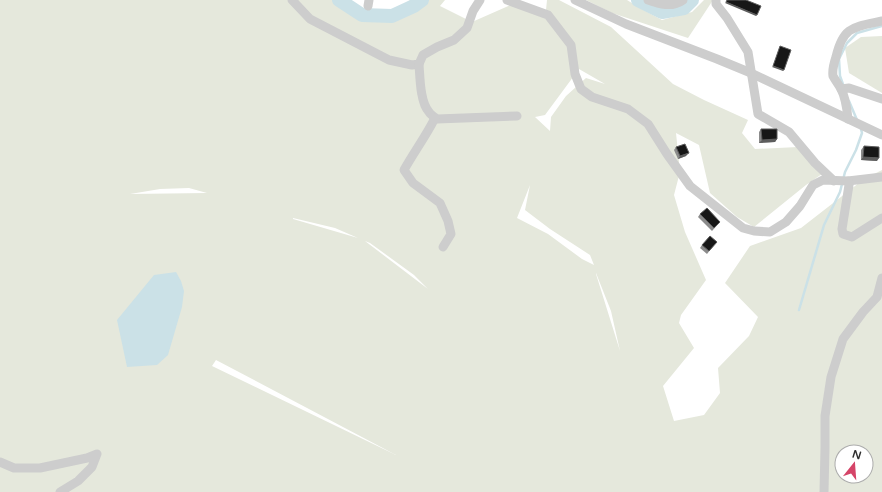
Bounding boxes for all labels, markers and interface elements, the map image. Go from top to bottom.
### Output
north arrow [834,444,874,484]
text: N [851,447,863,462]

